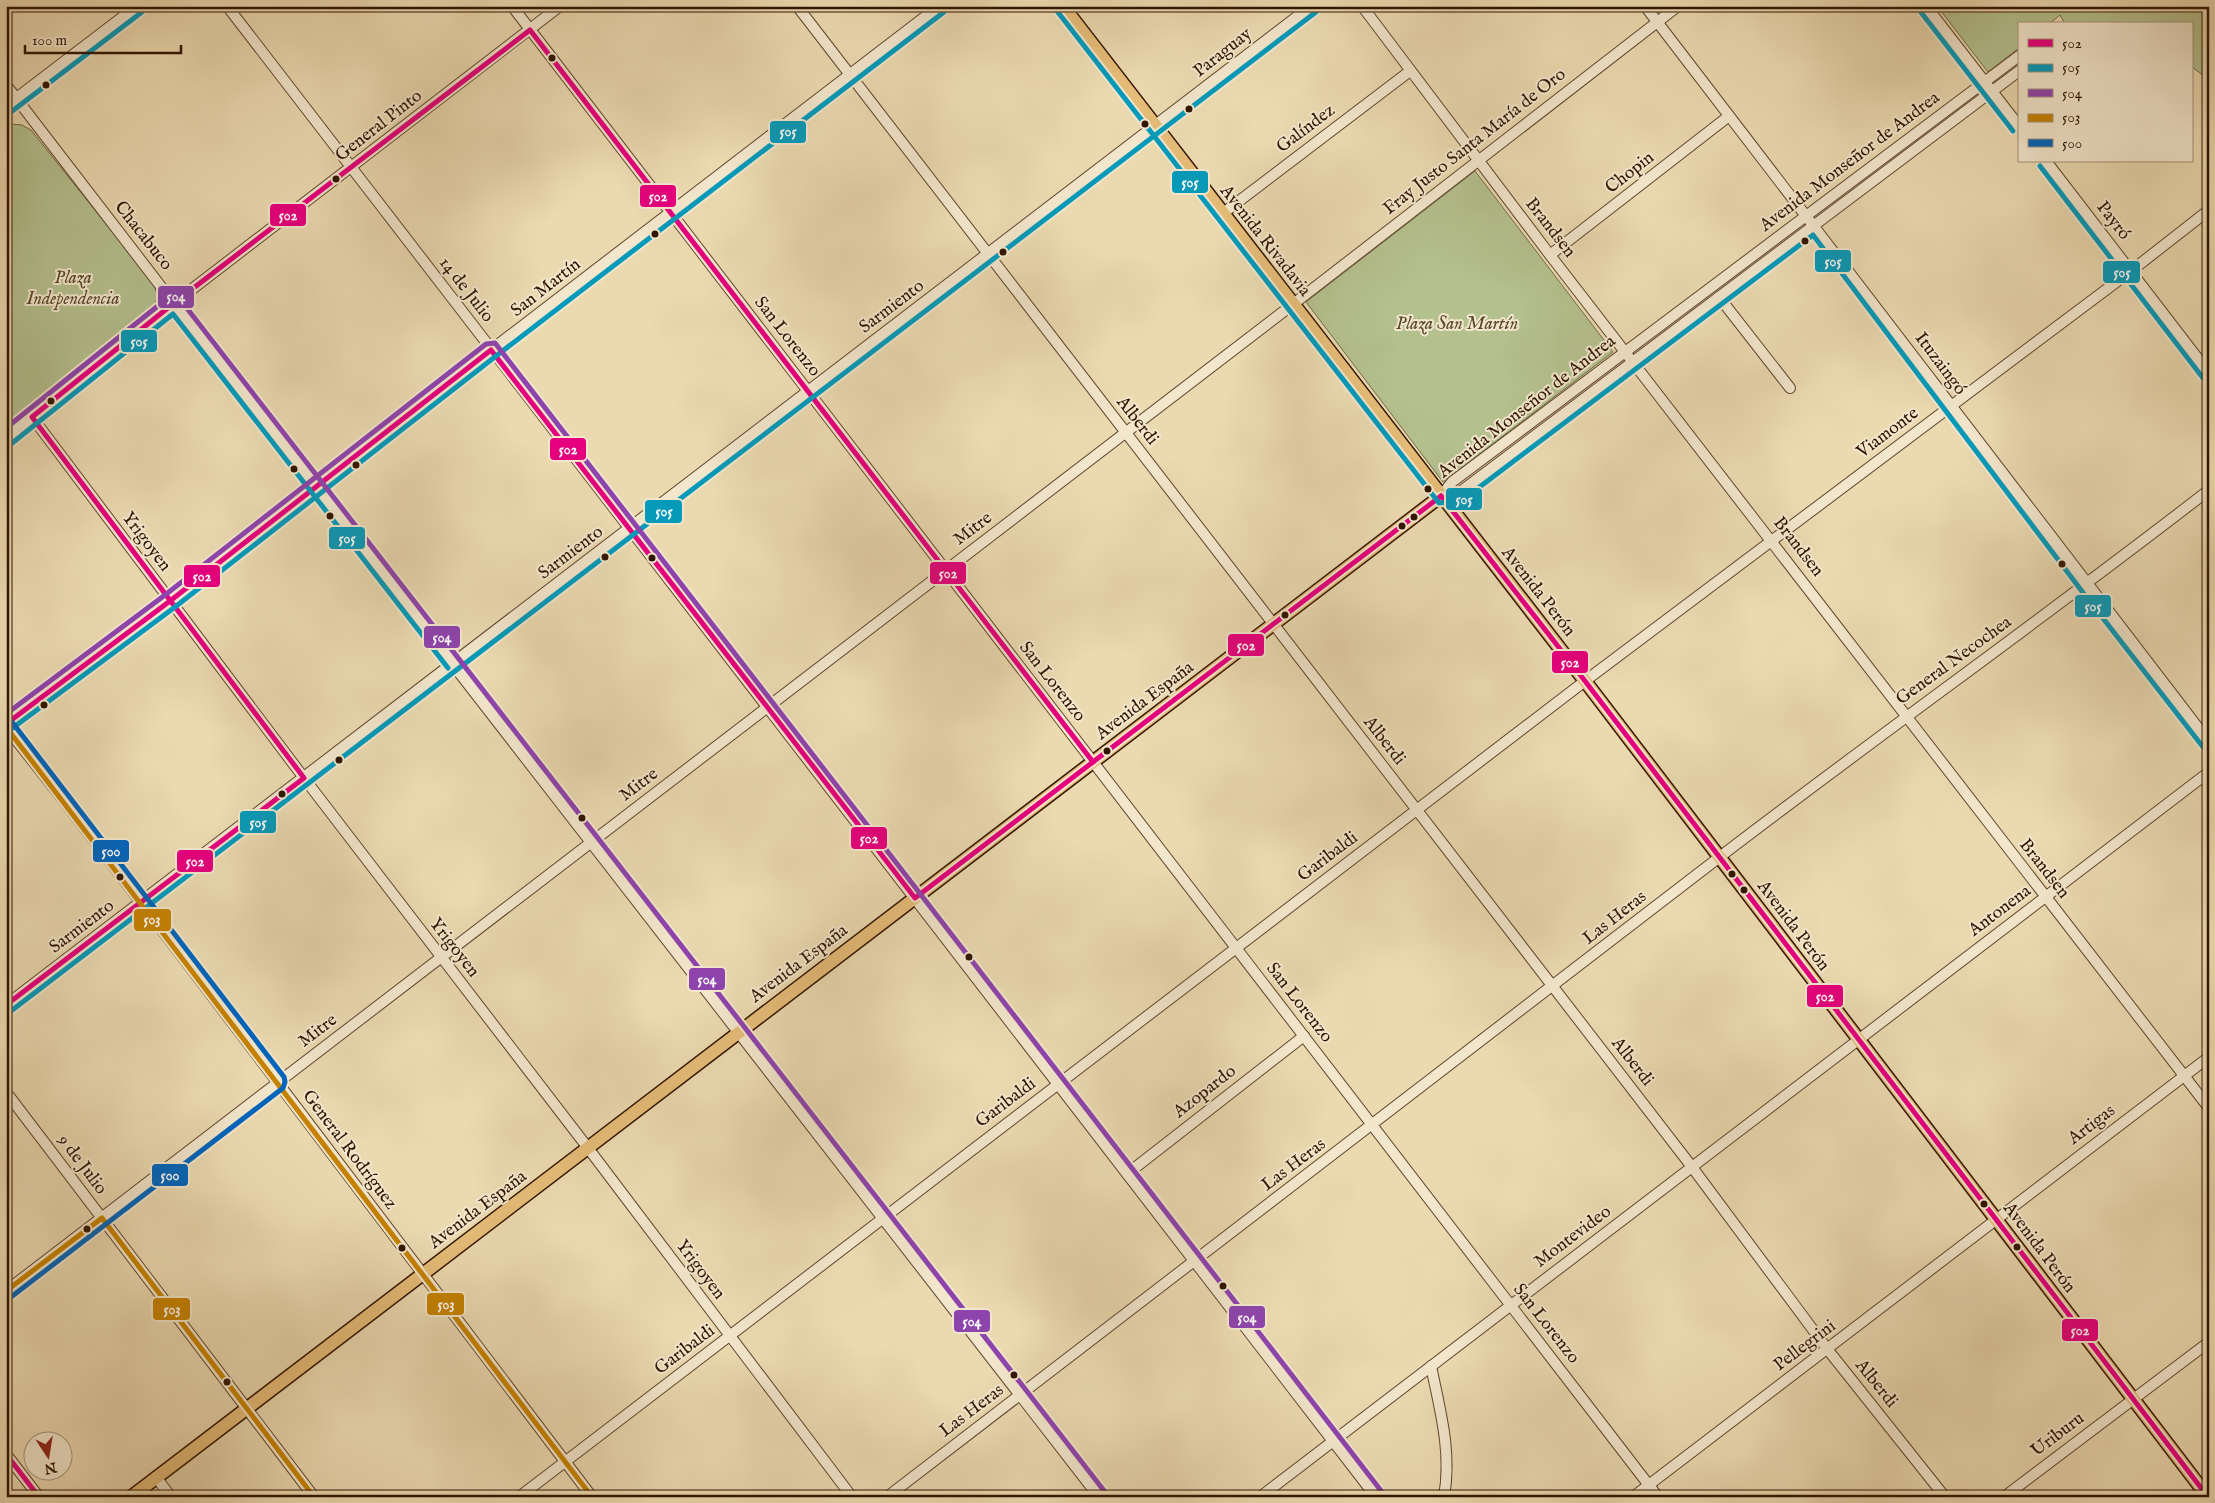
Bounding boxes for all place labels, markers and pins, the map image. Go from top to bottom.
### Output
unlabelled marker [547,53,557,63]
unlabelled marker [41,80,51,90]
unlabelled marker [1184,104,1194,114]
unlabelled marker [1140,119,1150,129]
unlabelled marker [331,174,341,184]
unlabelled marker [650,229,660,239]
unlabelled marker [1800,236,1810,246]
unlabelled marker [998,247,1008,257]
unlabelled marker [46,396,56,406]
unlabelled marker [351,460,361,470]
unlabelled marker [289,464,299,474]
unlabelled marker [1423,484,1433,494]
unlabelled marker [325,511,335,521]
unlabelled marker [1409,512,1419,522]
unlabelled marker [1397,521,1407,531]
unlabelled marker [600,552,610,562]
unlabelled marker [647,553,657,563]
unlabelled marker [2057,559,2067,569]
unlabelled marker [1280,610,1290,620]
unlabelled marker [39,700,49,710]
unlabelled marker [1102,746,1112,756]
unlabelled marker [334,755,344,765]
unlabelled marker [277,789,287,799]
unlabelled marker [577,813,587,823]
unlabelled marker [1727,869,1737,879]
unlabelled marker [115,872,125,882]
unlabelled marker [1739,885,1749,895]
unlabelled marker [964,952,974,962]
unlabelled marker [1979,1199,1989,1209]
unlabelled marker [82,1224,92,1234]
unlabelled marker [2012,1242,2022,1252]
unlabelled marker [397,1243,407,1253]
unlabelled marker [1218,1281,1228,1291]
unlabelled marker [1009,1370,1019,1380]
unlabelled marker [222,1377,232,1387]

